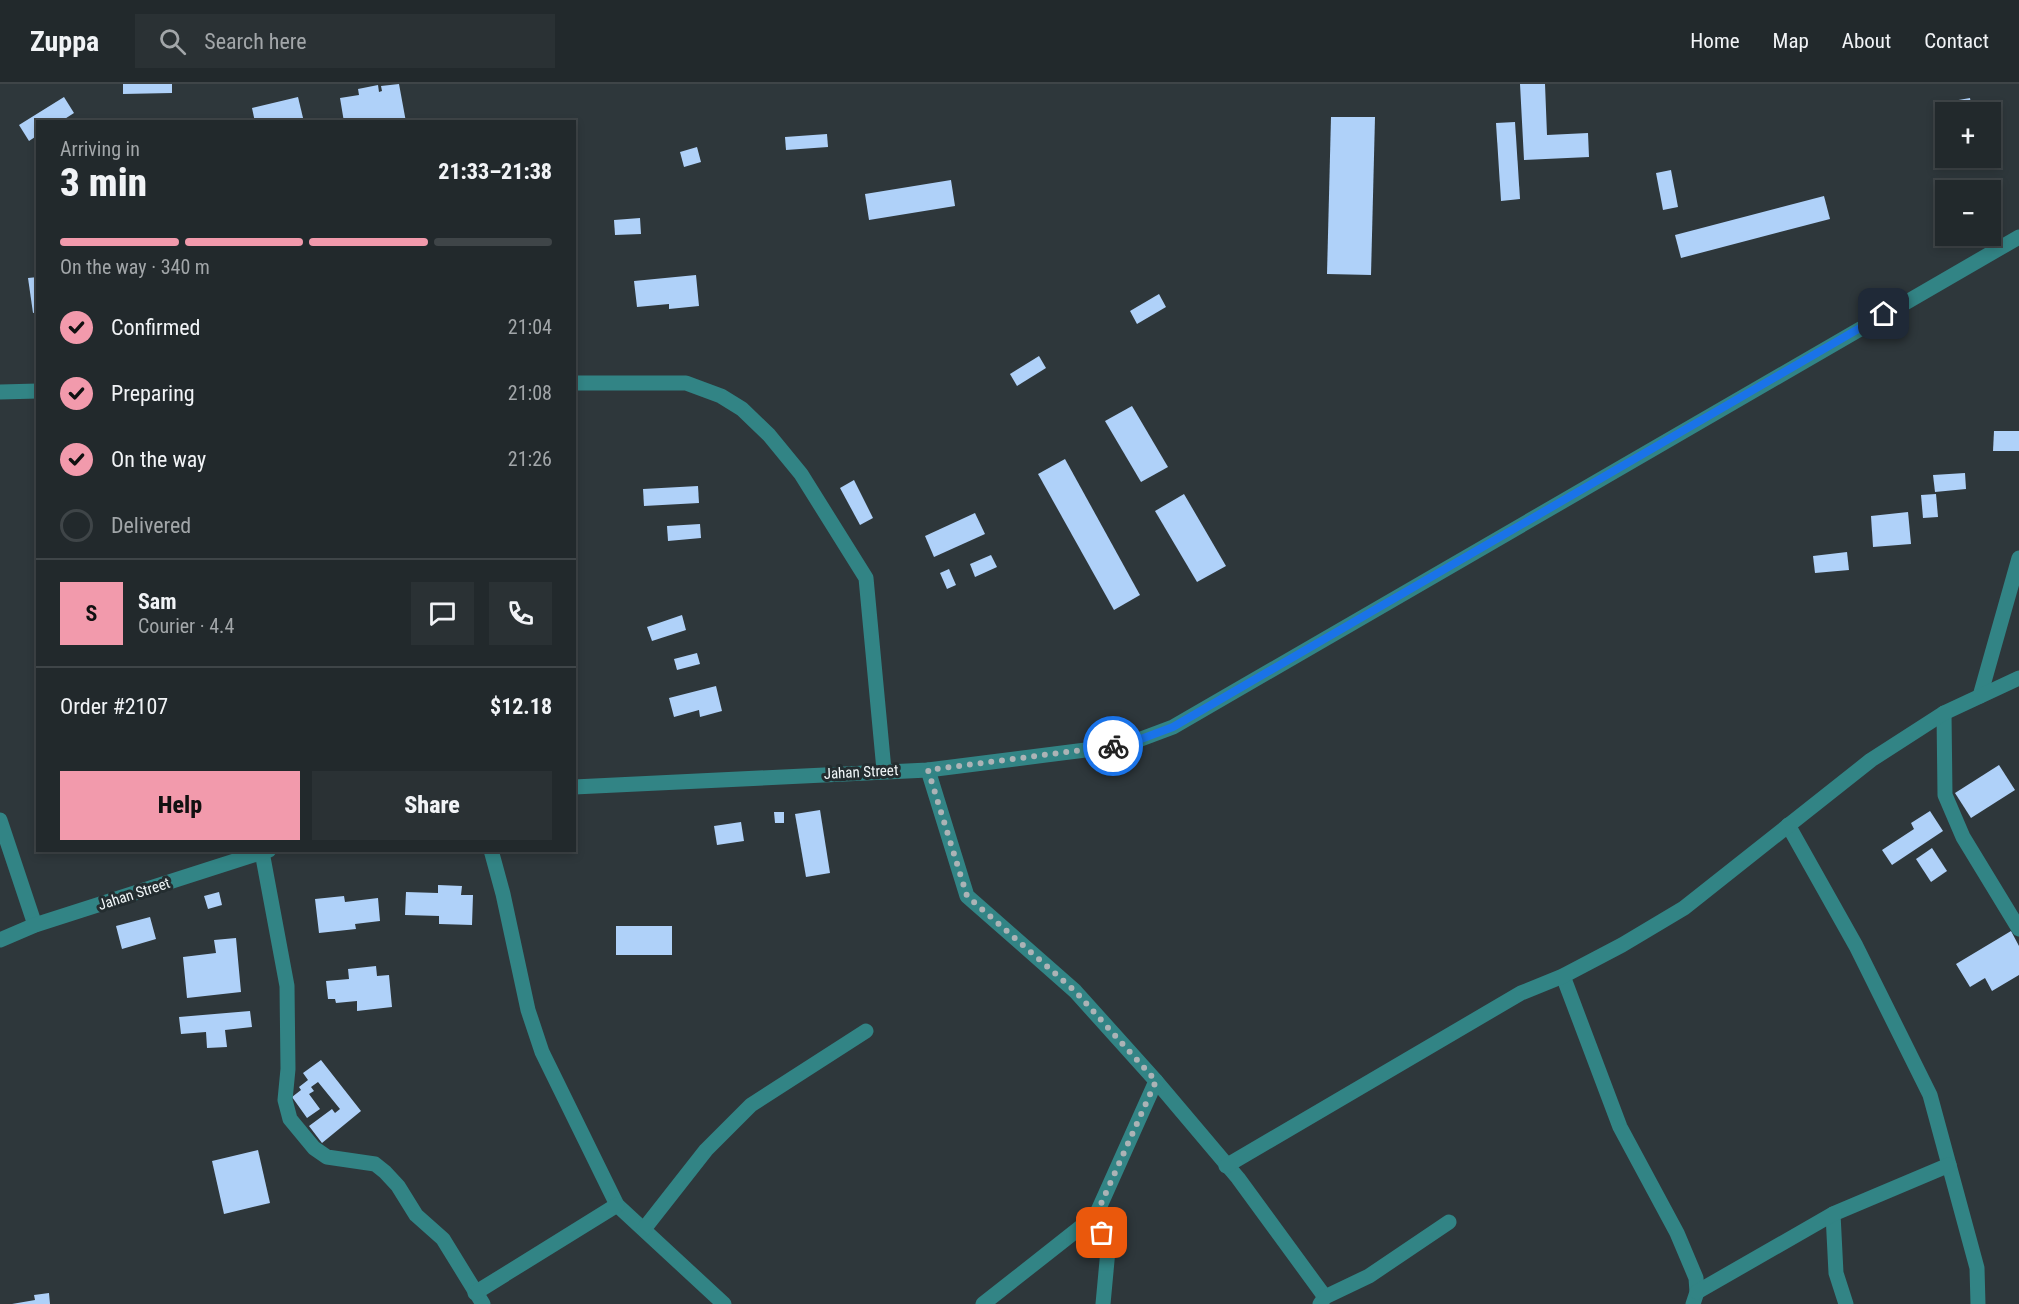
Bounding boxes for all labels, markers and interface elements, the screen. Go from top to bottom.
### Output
search box [135,14,555,68]
text: Zuppa [30,25,99,58]
icon: search [156,25,189,58]
text: Search here [204,29,307,54]
text: Home [1690,29,1740,53]
text: Map [1773,29,1809,53]
text: About [1842,29,1891,53]
text: Contact [1924,29,1989,53]
map controls [1935,102,2001,246]
button: + [1935,102,2001,168]
text: Arriving in [60,137,140,161]
text: 21:33–21:38 [438,159,552,184]
text: 3 min [60,160,147,206]
button: − [1935,180,2001,246]
text: On the way · 340 m [60,255,210,279]
pin [1858,288,1909,339]
icon: home [1867,297,1900,330]
icon: check [60,311,93,344]
text: Confirmed [111,315,200,340]
text: 21:04 [508,315,552,339]
icon: check [60,377,93,410]
text: Preparing [111,381,195,406]
text: 21:08 [508,381,552,405]
icon: check [60,443,93,476]
text: On the way [111,447,206,472]
text: 21:26 [508,447,552,471]
text: Delivered [111,513,191,538]
button: chat [411,582,474,645]
button: phone [489,582,552,645]
text: Sam [138,589,177,614]
text: S [86,601,97,626]
text: Courier · 4.4 [138,614,234,638]
text: Order #2107 [60,694,168,719]
text: $12.18 [490,694,552,719]
courier [1083,716,1143,776]
icon: bike [1097,730,1130,763]
street label: Jahan Street [823,761,899,783]
button: Help [60,771,300,840]
button: Share [312,771,552,840]
street label: Jahan Street [96,874,172,914]
pin [1076,1207,1127,1258]
icon: bag [1085,1216,1118,1249]

